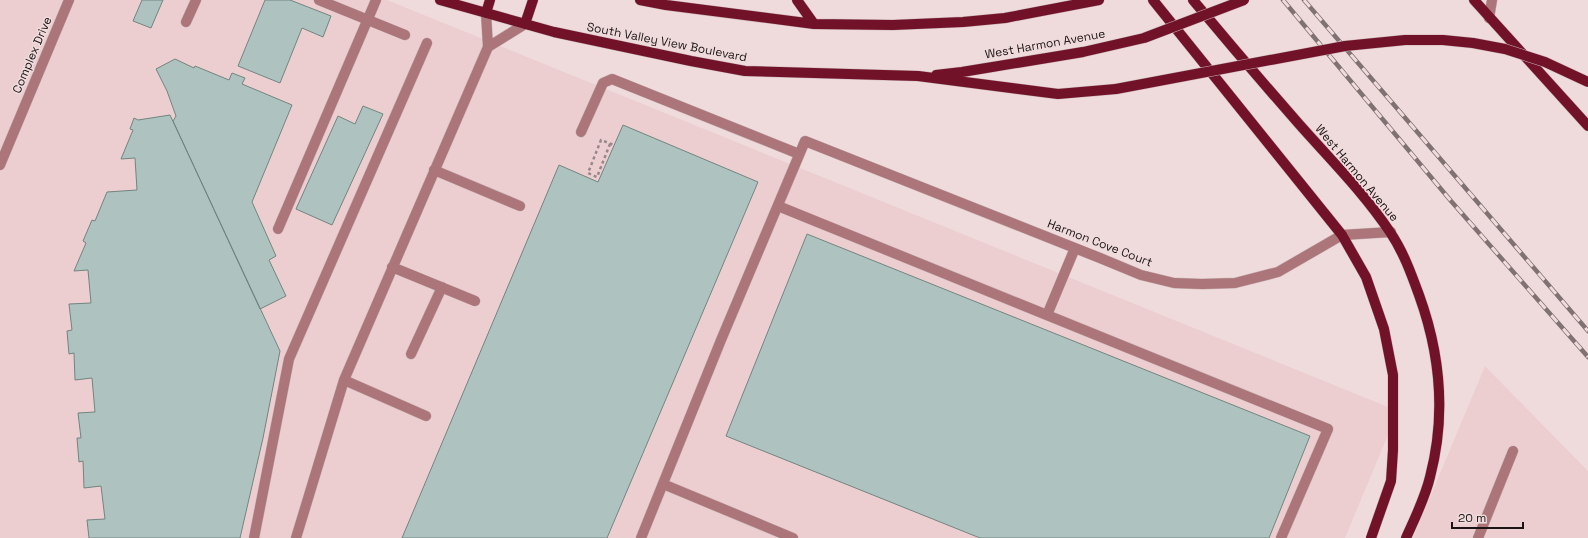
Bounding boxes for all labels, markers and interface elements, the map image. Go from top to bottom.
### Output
street label: Complex Drive [9,14,55,96]
street label: South Valley View Boulevard [586,19,748,65]
street label: West Harmon Avenue [984,26,1106,62]
street label: West Harmon Avenue [1312,121,1402,225]
street label: Harmon Cove Court [1045,216,1155,270]
scale bar [1452,504,1523,530]
text: 20 m [1458,510,1486,526]

